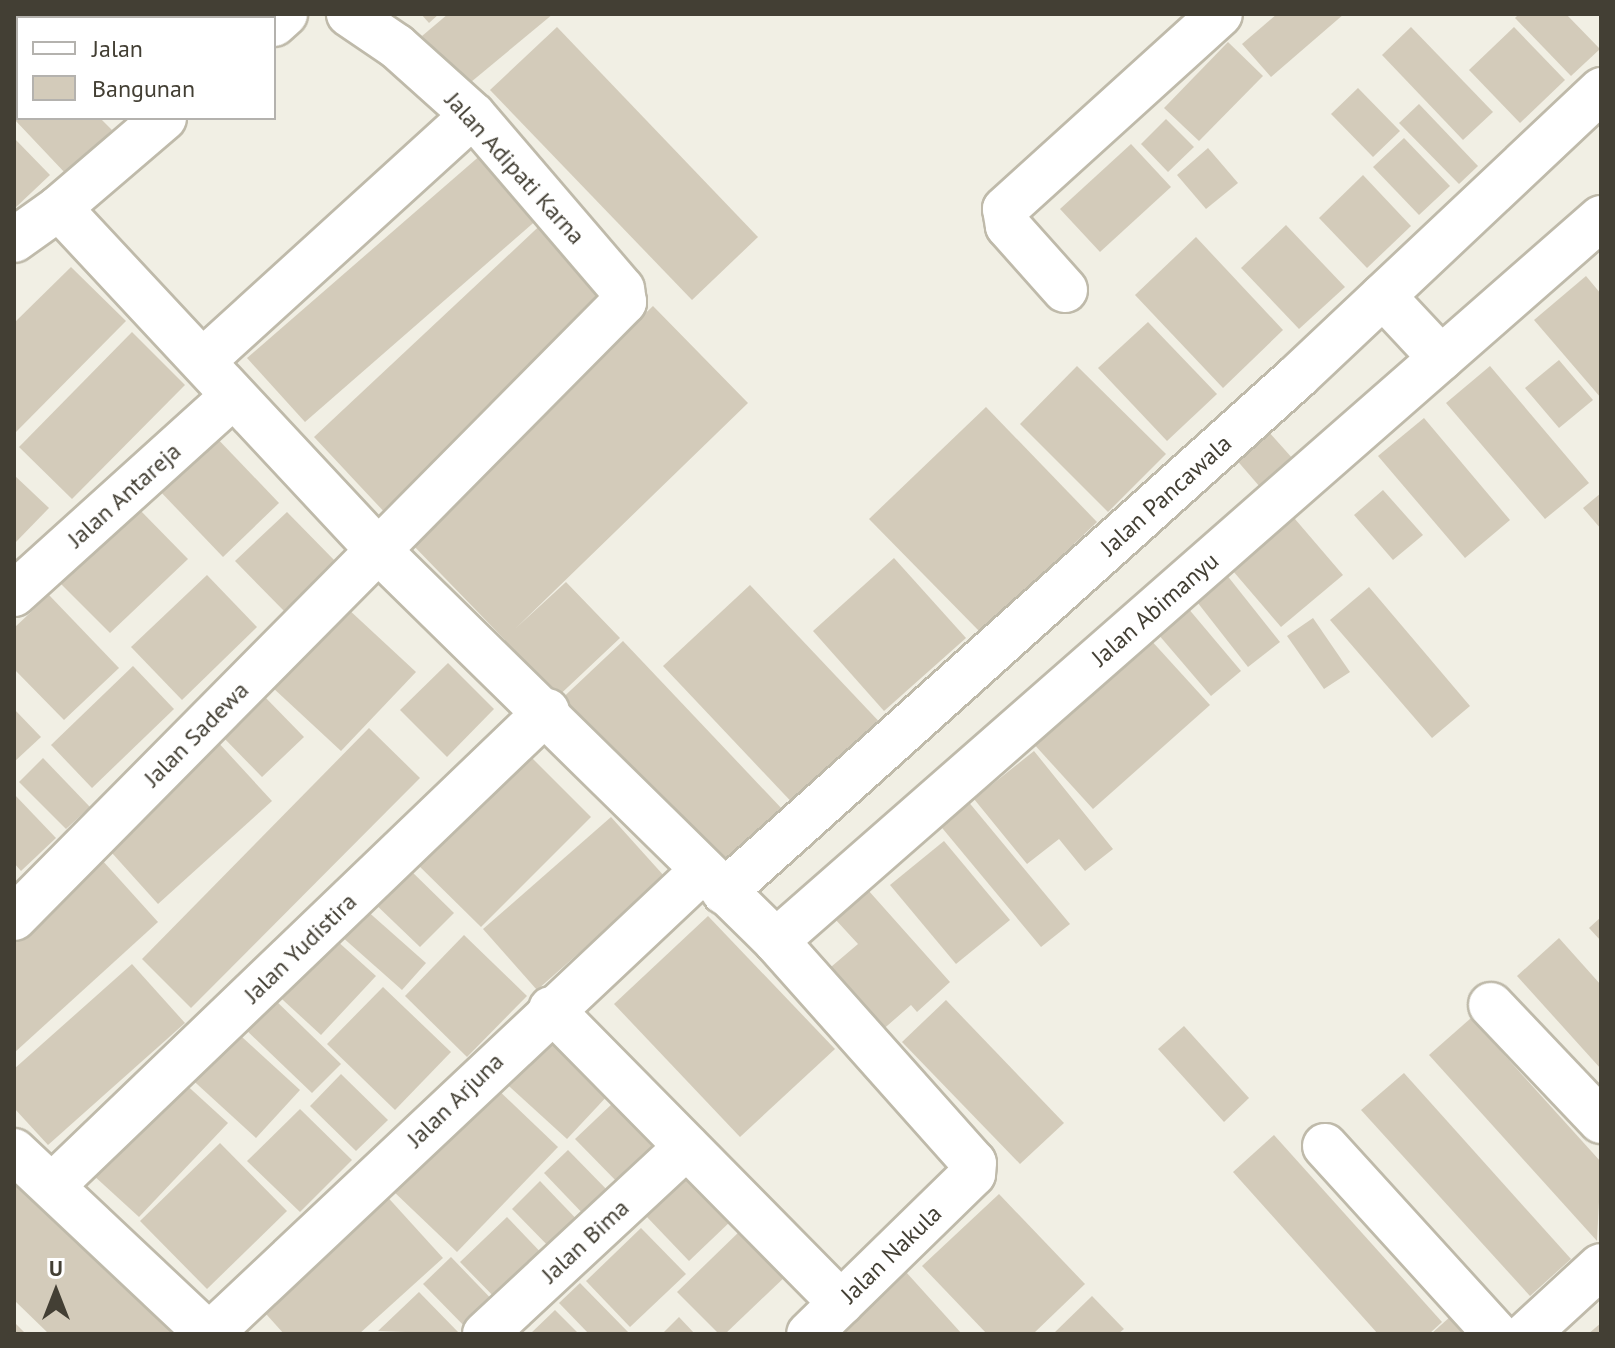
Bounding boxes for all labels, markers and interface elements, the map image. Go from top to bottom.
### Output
legend [16,16,276,120]
text: Jalan [92,33,143,64]
text: Bangunan [92,73,195,104]
street label: Jalan Adipati Karna [439,86,591,250]
street label: Jalan Pancawala [1095,429,1237,561]
street label: Jalan Antareja [61,436,187,554]
street label: Jalan Abimanyu [1085,546,1225,672]
street label: Jalan Sadewa [138,676,254,792]
street label: Jalan Yudistira [237,887,363,1009]
street label: Jalan Arjuna [400,1047,510,1153]
street label: Jalan Bima [535,1193,635,1289]
street label: Jalan Nakula [835,1199,947,1309]
north arrow [16,1252,96,1332]
text: U [49,1254,63,1282]

